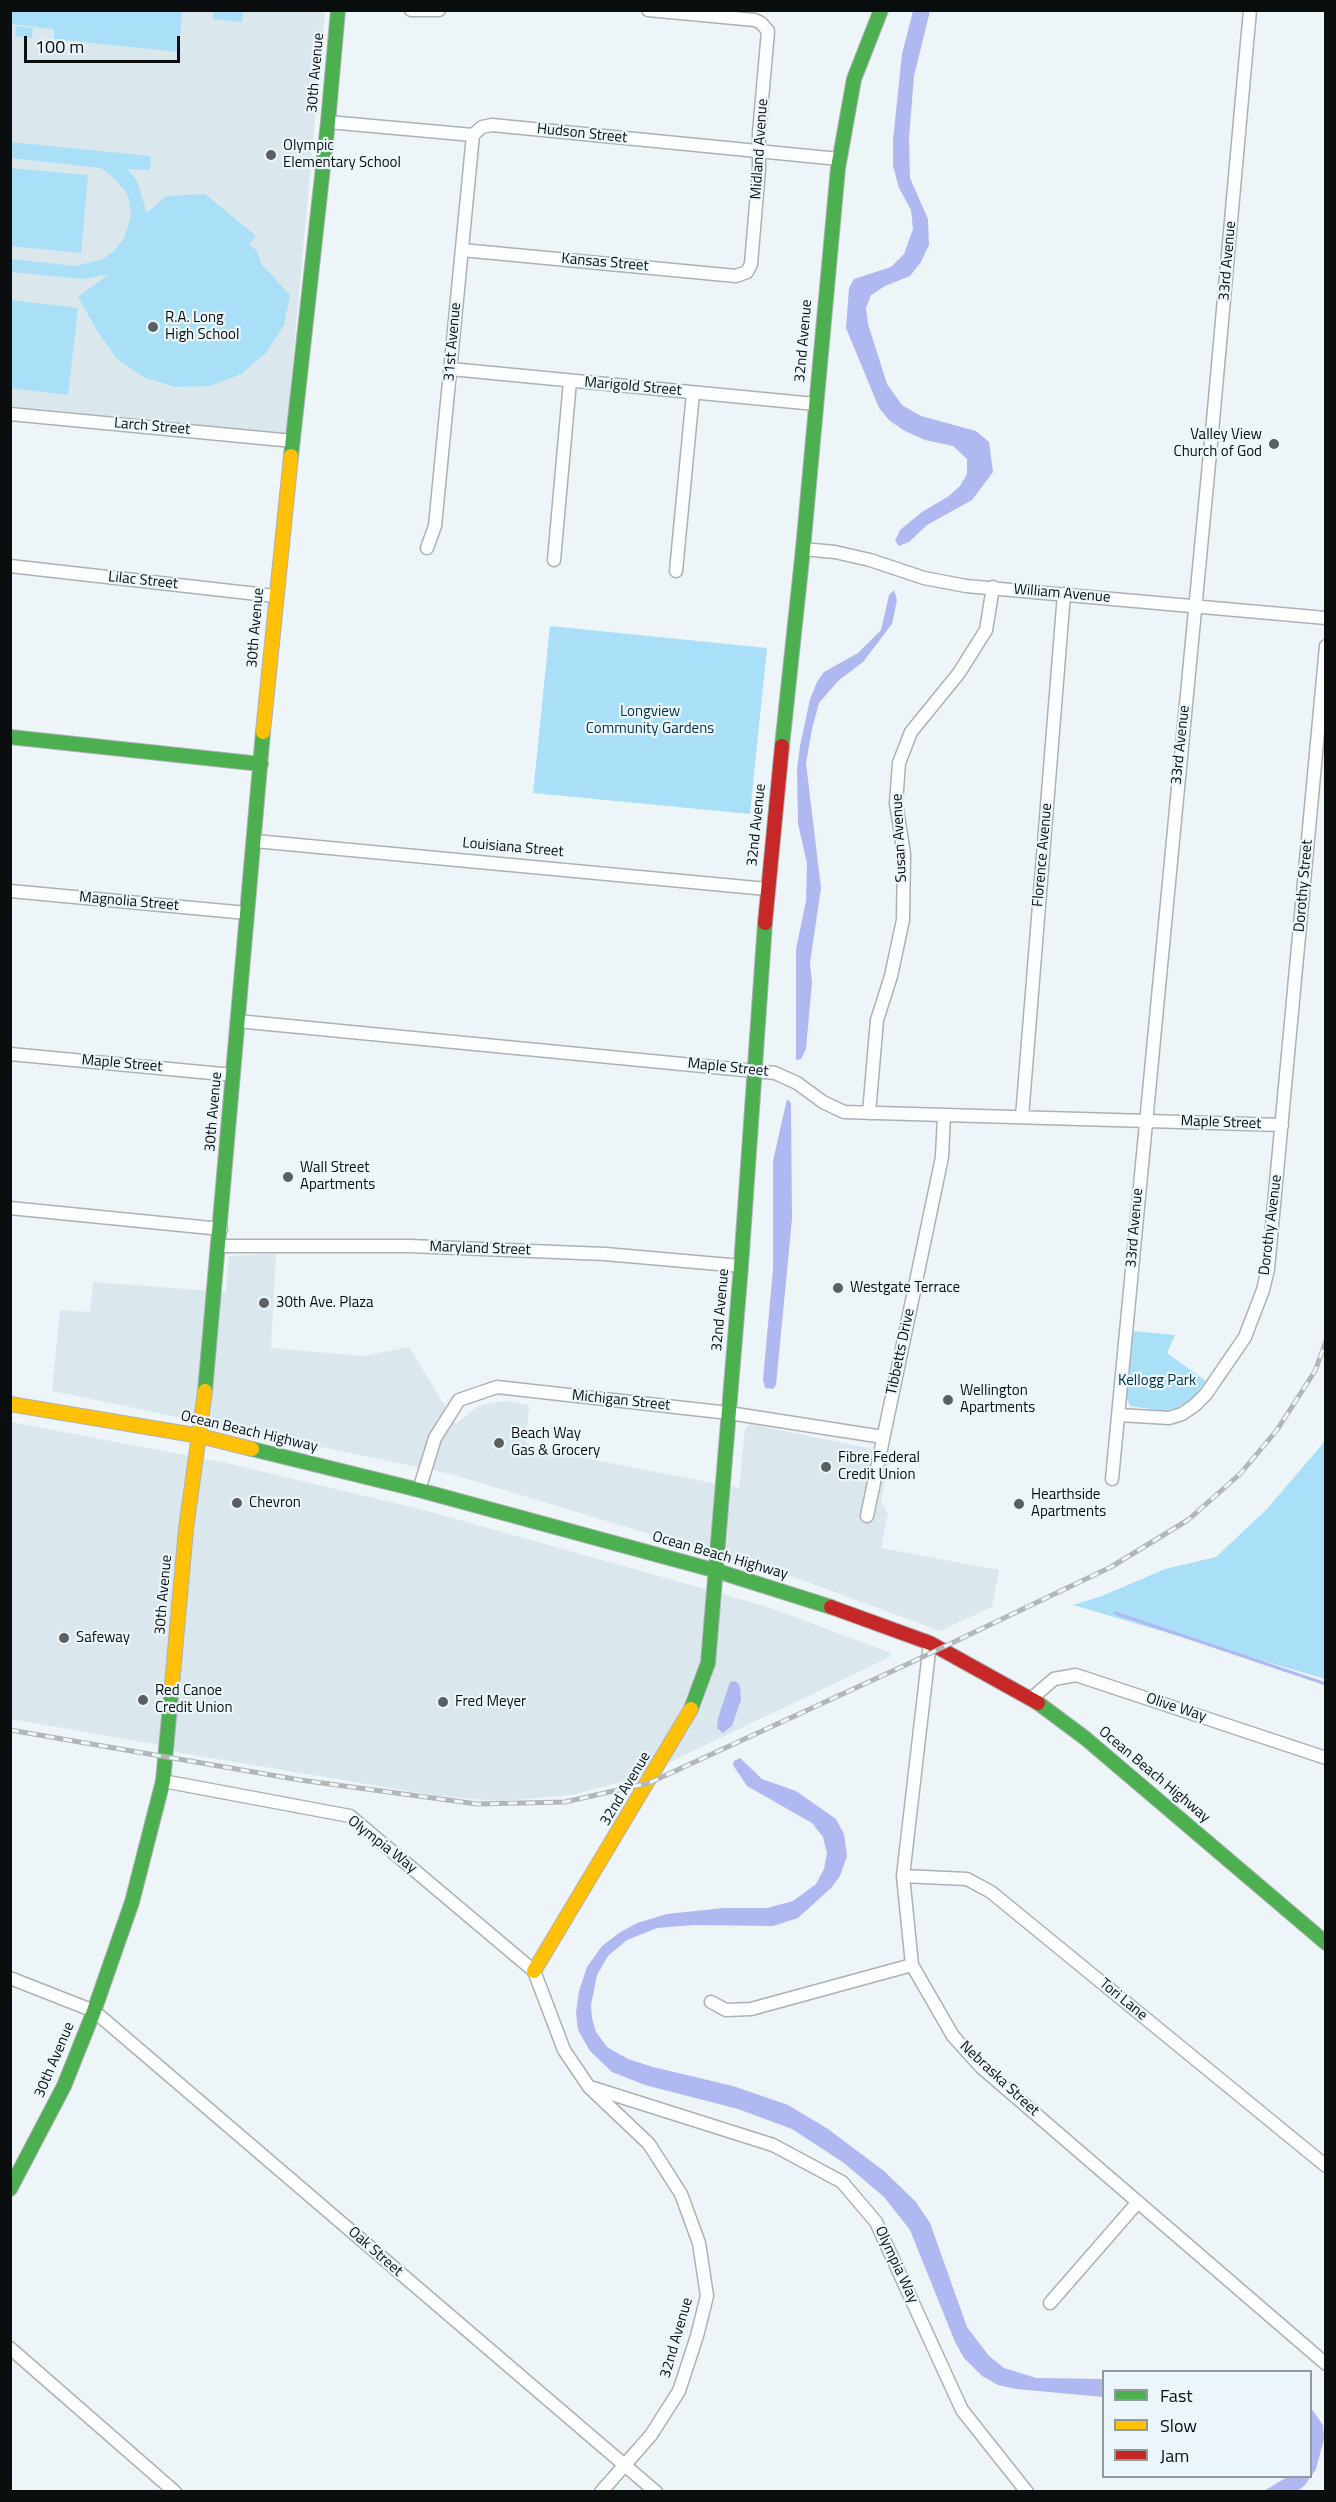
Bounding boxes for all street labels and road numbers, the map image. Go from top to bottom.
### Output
street label: 30th Avenue [304,32,328,114]
street label: Midland Avenue [747,98,773,200]
street label: Hudson Street [536,120,628,148]
street label: 33rd Avenue [1216,220,1240,302]
street label: Kansas Street [561,250,649,276]
street label: 32nd Avenue [791,299,817,383]
street label: 31st Avenue [441,302,465,382]
street label: Marigold Street [584,374,682,400]
street label: Larch Street [113,415,191,439]
street label: Lilac Street [107,568,179,594]
street label: William Avenue [1013,581,1111,607]
street label: 30th Avenue [244,587,268,669]
street label: 33rd Avenue [1168,704,1194,786]
street label: 32nd Avenue [744,783,770,867]
street label: Susan Avenue [889,793,911,883]
street label: Florence Avenue [1029,802,1057,908]
street label: Louisiana Street [462,835,564,861]
street label: Dorothy Street [1291,839,1317,933]
street label: Magnolia Street [78,889,180,915]
street label: Maple Street [81,1052,163,1076]
street label: Maple Street [687,1055,769,1081]
street label: 30th Avenue [202,1071,226,1153]
street label: Maple Street [1180,1113,1262,1133]
street label: Dorothy Avenue [1256,1174,1286,1276]
street label: 33rd Avenue [1123,1187,1147,1269]
street label: Maryland Street [429,1238,531,1260]
street label: 32nd Avenue [708,1268,734,1352]
street label: Tibbetts Drive [883,1307,919,1397]
street label: Michigan Street [571,1387,671,1415]
street label: Ocean Beach Highway [179,1407,319,1457]
street label: Ocean Beach Highway [650,1528,790,1584]
street label: 30th Avenue [152,1554,176,1636]
street label: Olive Way [1144,1690,1208,1726]
street label: Ocean Beach Highway [1095,1723,1213,1827]
street label: 32nd Avenue [597,1749,655,1829]
street label: Olympia Way [344,1812,420,1878]
street label: Tori Lane [1095,1975,1151,2025]
street label: 30th Avenue [31,2020,79,2100]
street label: Nebraska Street [956,2038,1042,2120]
street label: Oak Street [344,2223,406,2281]
street label: Olympia Way [870,2224,922,2306]
street label: 32nd Avenue [657,2296,697,2380]

